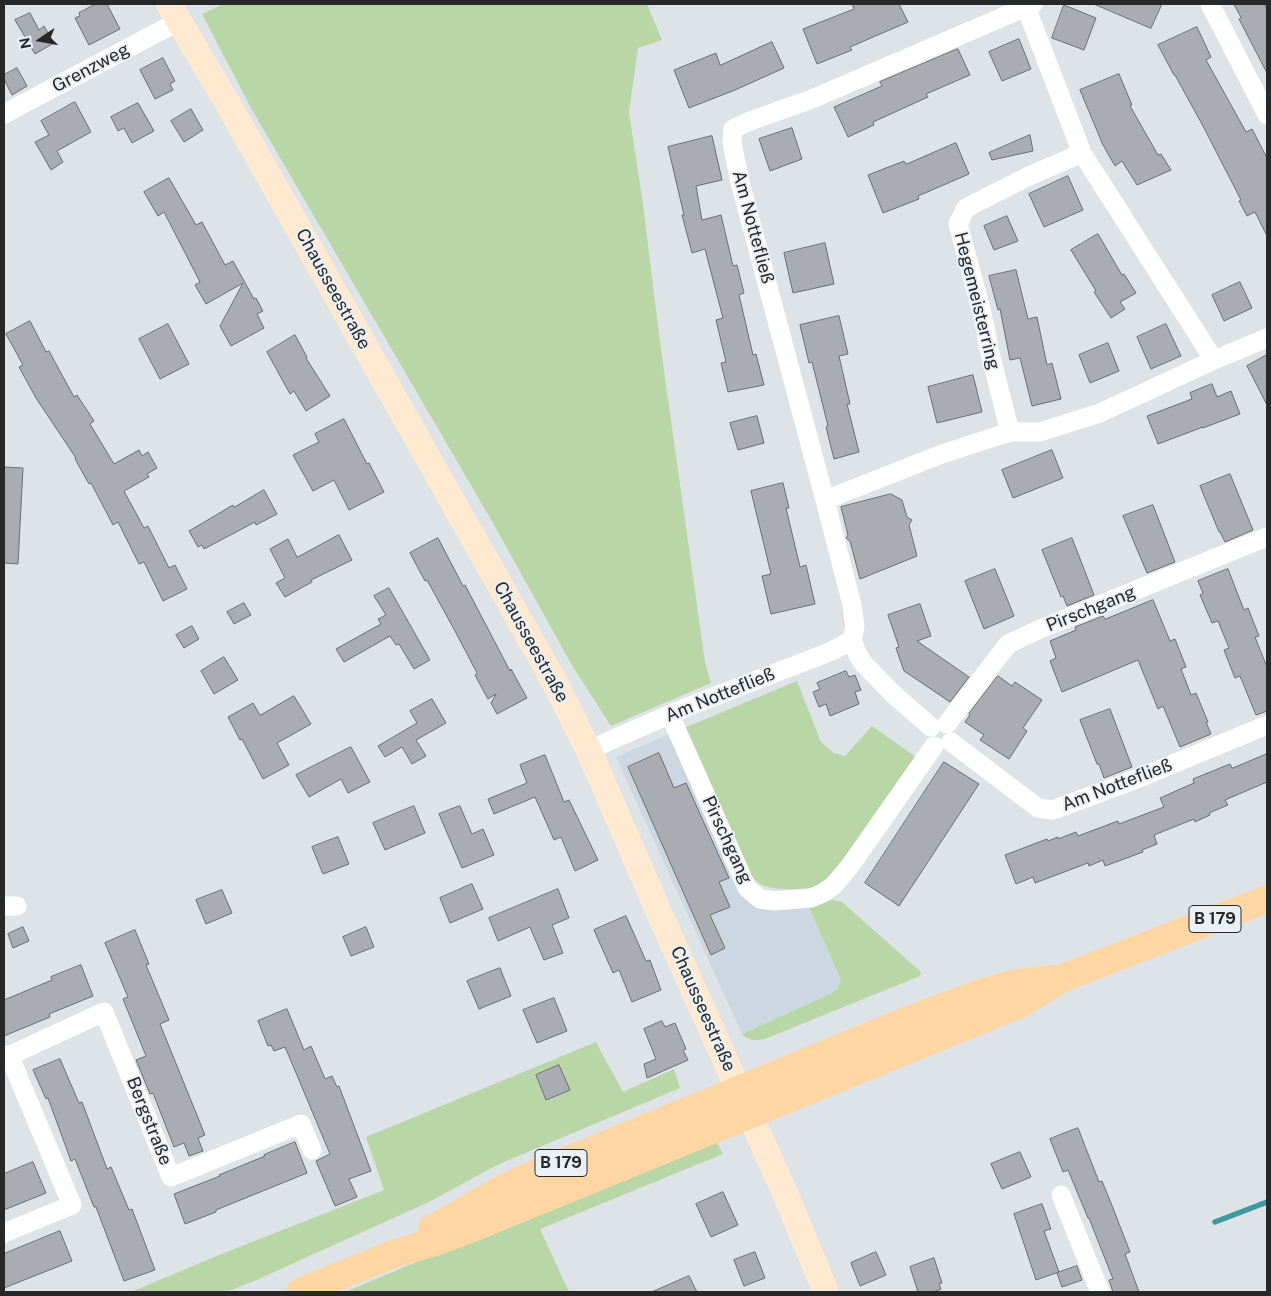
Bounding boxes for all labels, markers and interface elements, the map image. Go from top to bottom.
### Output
north arrow [15,15,65,65]
text: N [16,36,34,50]
street label: Grenzweg [49,39,133,97]
street label: Am Nottefließ [728,168,778,286]
street label: Chausseestraße [291,225,375,353]
street label: Hegemeisterring [949,230,1005,372]
street label: Chausseestraße [489,578,573,706]
street label: Pirschgang [1043,581,1139,637]
street label: Am Nottefließ [662,663,778,727]
street label: Am Nottefließ [1059,754,1175,816]
street label: Pirschgang [697,793,757,887]
road number: B 179 [1189,906,1241,932]
street label: Chausseestraße [666,943,740,1075]
street label: Bergstraße [122,1074,176,1168]
road number: B 179 [535,1150,587,1176]

